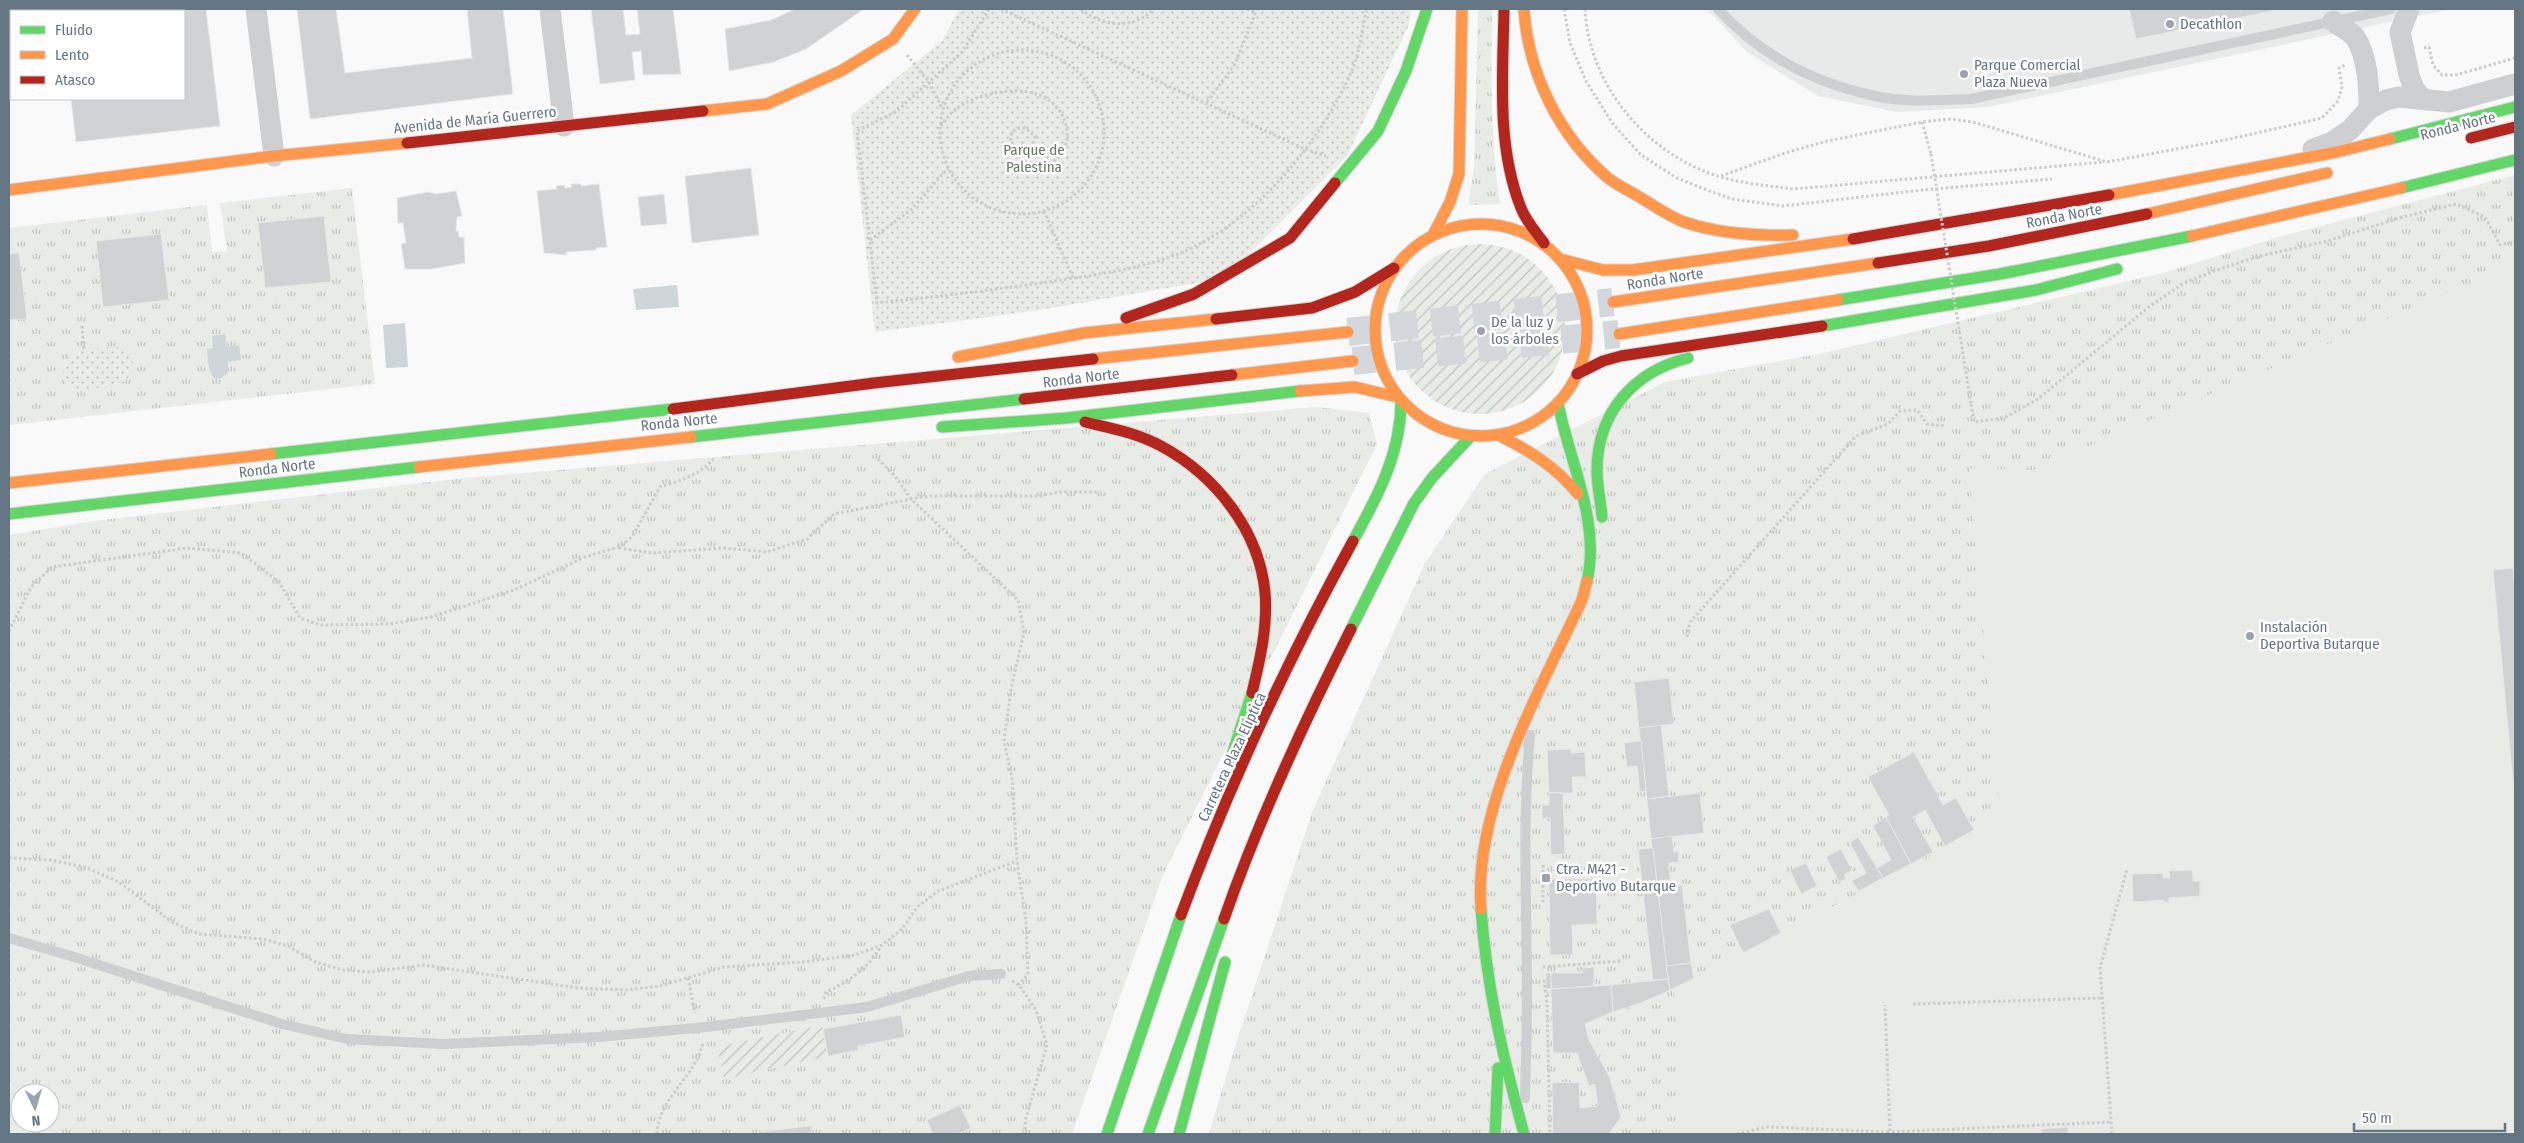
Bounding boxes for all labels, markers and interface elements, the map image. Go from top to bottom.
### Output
legend [10,10,185,100]
place label: Decathlon [2180,15,2242,33]
marker: Decathlon [2164,18,2176,30]
text: Fluido [55,21,93,39]
text: Lento [55,46,89,64]
place label: Parque Comercial Plaza Nueva [1974,56,2080,91]
marker: Parque Comercial Plaza Nueva [1958,68,1970,80]
text: Atasco [55,71,95,89]
street label: Avenida de María Guerrero [393,102,557,137]
street label: Ronda Norte [2418,108,2498,144]
park label: Parque de Palestina [1003,141,1065,176]
street label: Ronda Norte [2024,200,2104,232]
street label: Ronda Norte [1626,264,1704,294]
place label: De la luz y los árboles [1491,313,1559,348]
marker: De la luz y los árboles [1475,325,1487,337]
street label: Ronda Norte [1042,364,1120,392]
street label: Ronda Norte [640,409,718,435]
street label: Ronda Norte [238,454,316,482]
place label: Instalación Deportiva Butarque [2260,618,2380,653]
marker: Instalación Deportiva Butarque [2244,630,2256,642]
street label: Carretera Plaza Elíptica [1194,690,1270,824]
place label: Ctra. M421 - Deportivo Butarque [1556,860,1676,895]
marker: Ctra. M421 - Deportivo Butarque [1540,872,1552,884]
north arrow [10,1083,60,1133]
scale bar [2354,1100,2505,1132]
text: 50 m [2362,1109,2392,1127]
text: N [31,1112,41,1129]

